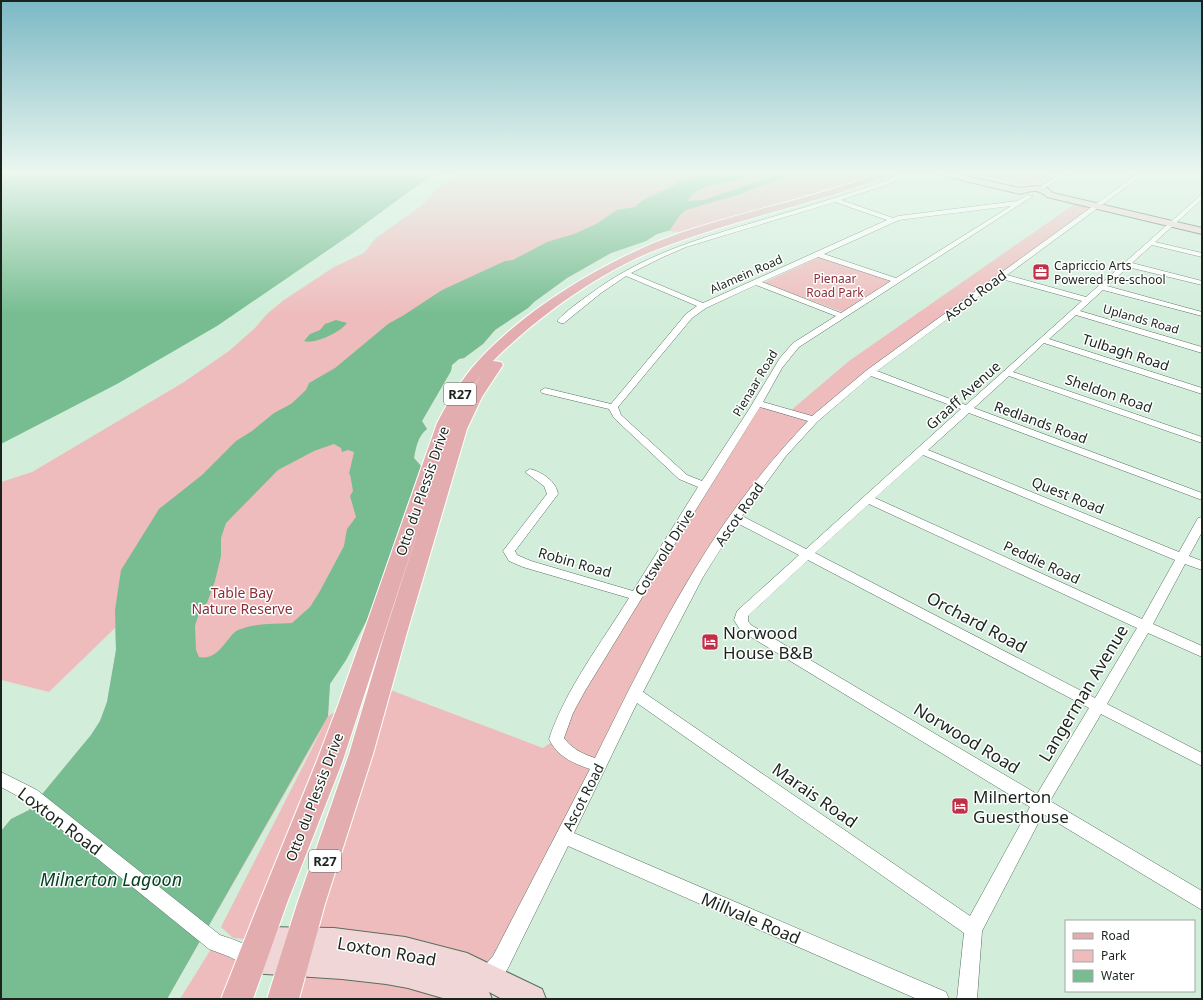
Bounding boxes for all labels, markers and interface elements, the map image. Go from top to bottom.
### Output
street label: Alamein Road [707,250,785,298]
place label: Capriccio Arts Powered Pre-school [1054,257,1166,288]
office icon: Capriccio Arts Powered Pre-school [1031,262,1051,282]
street label: Ascot Road [940,265,1010,325]
park label: Pienaar Road Park [806,270,864,301]
street label: Uplands Road [1101,300,1181,338]
street label: Tulbagh Road [1080,329,1172,375]
street label: Pienaar Road [728,347,782,419]
street label: Graaff Avenue [922,356,1004,433]
street label: Sheldon Road [1063,369,1155,417]
road number: R27 [444,383,476,405]
street label: Redlands Road [992,396,1090,448]
street label: Otto du Plessis Drive [391,424,453,558]
street label: Quest Road [1029,472,1107,518]
street label: Ascot Road [710,479,768,549]
street label: Cotswold Drive [630,505,698,599]
street label: Peddie Road [1001,536,1083,588]
street label: Robin Road [536,542,614,582]
park label: Table Bay Nature Reserve [191,583,293,618]
street label: Orchard Road [923,586,1031,658]
street label: Langerman Avenue [1033,620,1133,766]
place label: Norwood House B&B [723,621,813,664]
hotel icon: Norwood House B&B [700,632,720,652]
street label: Norwood Road [910,697,1024,779]
street label: Otto du Plessis Drive [281,730,347,864]
street label: Marais Road [768,757,862,833]
street label: Ascot Road [558,760,608,834]
street label: Loxton Road [13,782,107,860]
place label: Milnerton Guesthouse [973,785,1069,828]
hotel icon: Milnerton Guesthouse [950,796,970,816]
road number: R27 [309,850,341,872]
water label: Milnerton Lagoon [40,867,182,891]
street label: Millvale Road [698,887,804,949]
legend [1065,920,1195,992]
text: Road [1101,927,1130,944]
street label: Loxton Road [336,931,438,971]
text: Park [1101,947,1127,964]
text: Water [1101,967,1135,984]

